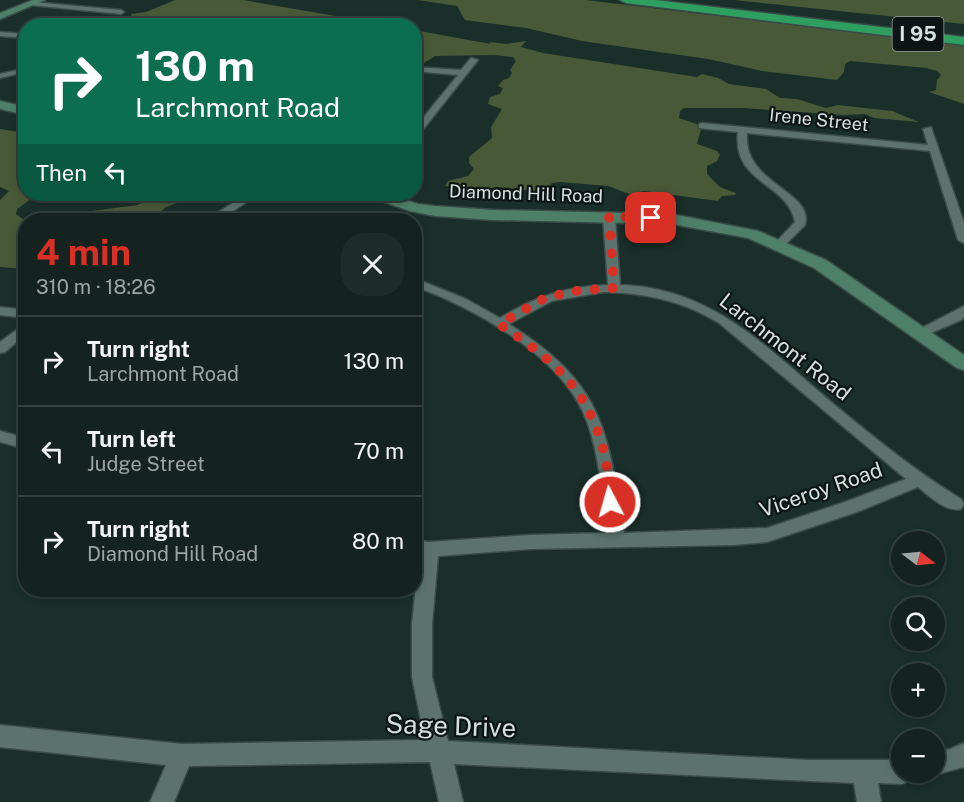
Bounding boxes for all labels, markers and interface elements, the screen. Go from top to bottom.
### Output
road number: I 95 [892,17,944,51]
text: 130 m [135,41,255,90]
icon: right [36,42,114,120]
text: Larchmont Road [135,91,340,123]
street label: Irene Street [768,104,870,135]
icon: left [99,156,132,189]
text: Then [36,160,87,186]
street label: Diamond Hill Road [449,180,603,207]
pin [625,192,676,243]
icon: arrive [634,201,667,234]
text: 4 min [36,231,131,273]
button: close [341,233,404,296]
text: 310 m · 18:26 [36,275,156,299]
street label: Larchmont Road [715,288,856,406]
text: Turn right [87,336,190,362]
icon: right [36,345,69,378]
text: 130 m [343,348,404,374]
text: Larchmont Road [87,362,239,386]
text: Turn left [87,426,176,452]
icon: left [36,435,69,468]
text: 70 m [353,438,404,464]
text: Judge Street [87,452,205,476]
street label: Viceroy Road [756,457,886,522]
position arrow [578,470,642,534]
text: Turn right [87,516,190,542]
icon: right [36,525,69,558]
text: 80 m [352,528,404,554]
north arrow [891,531,945,585]
map controls [891,531,945,783]
text: Diamond Hill Road [87,542,258,566]
button: search [891,597,945,651]
button: + [891,663,945,717]
street label: Sage Drive [385,708,517,743]
button: − [891,729,945,783]

